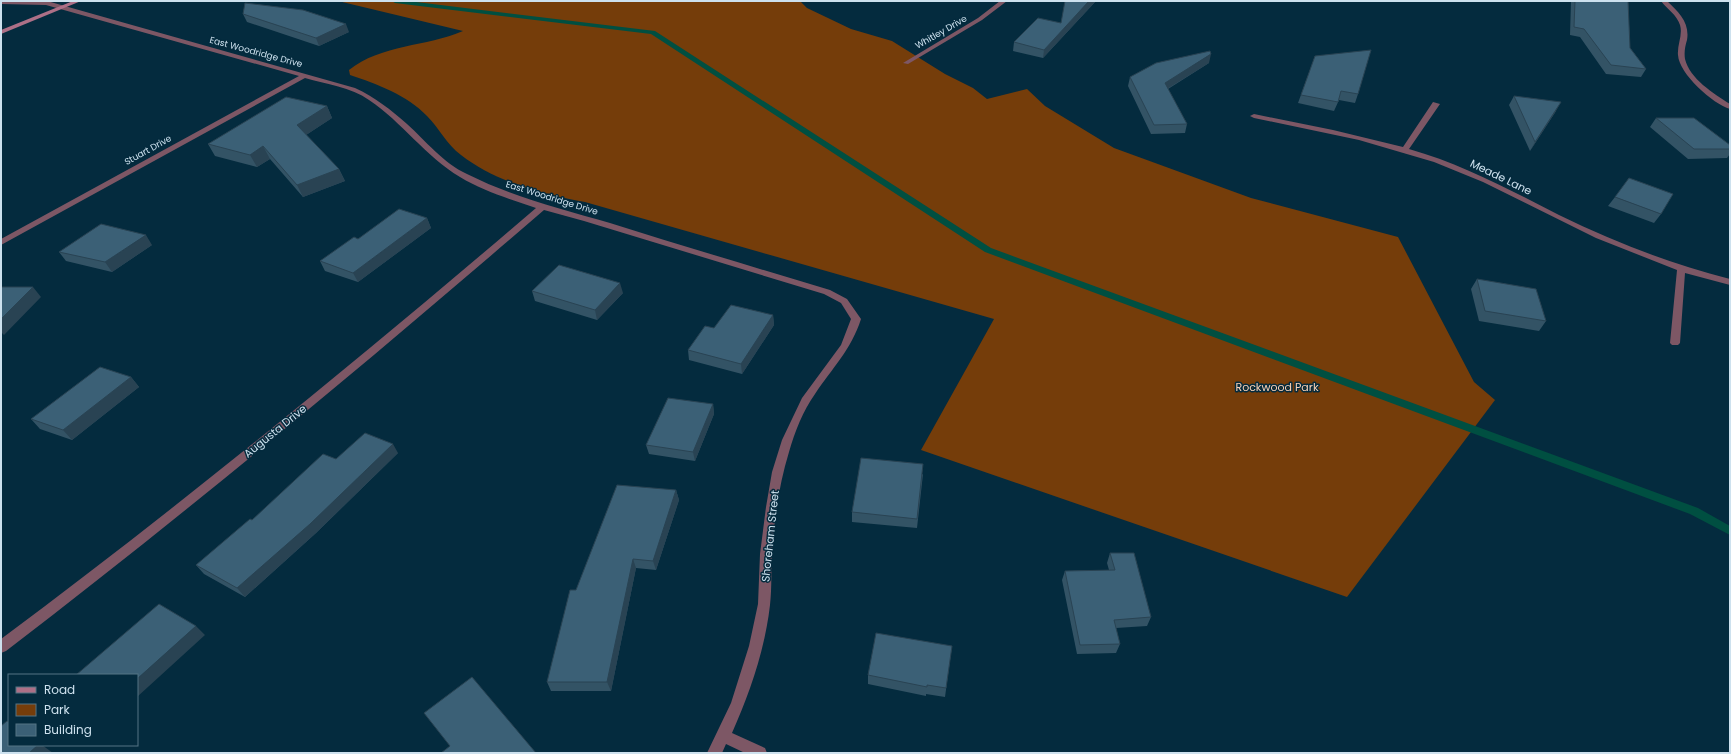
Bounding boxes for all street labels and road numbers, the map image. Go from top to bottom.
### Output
street label: Whitley Drive [913,12,969,52]
street label: East Woodridge Drive [208,34,304,70]
street label: Stuart Drive [122,132,174,168]
street label: Meade Lane [1467,155,1535,199]
street label: East Woodridge Drive [504,178,600,218]
street label: Augusta Drive [240,401,310,461]
street label: Shoreham Street [757,489,783,583]

